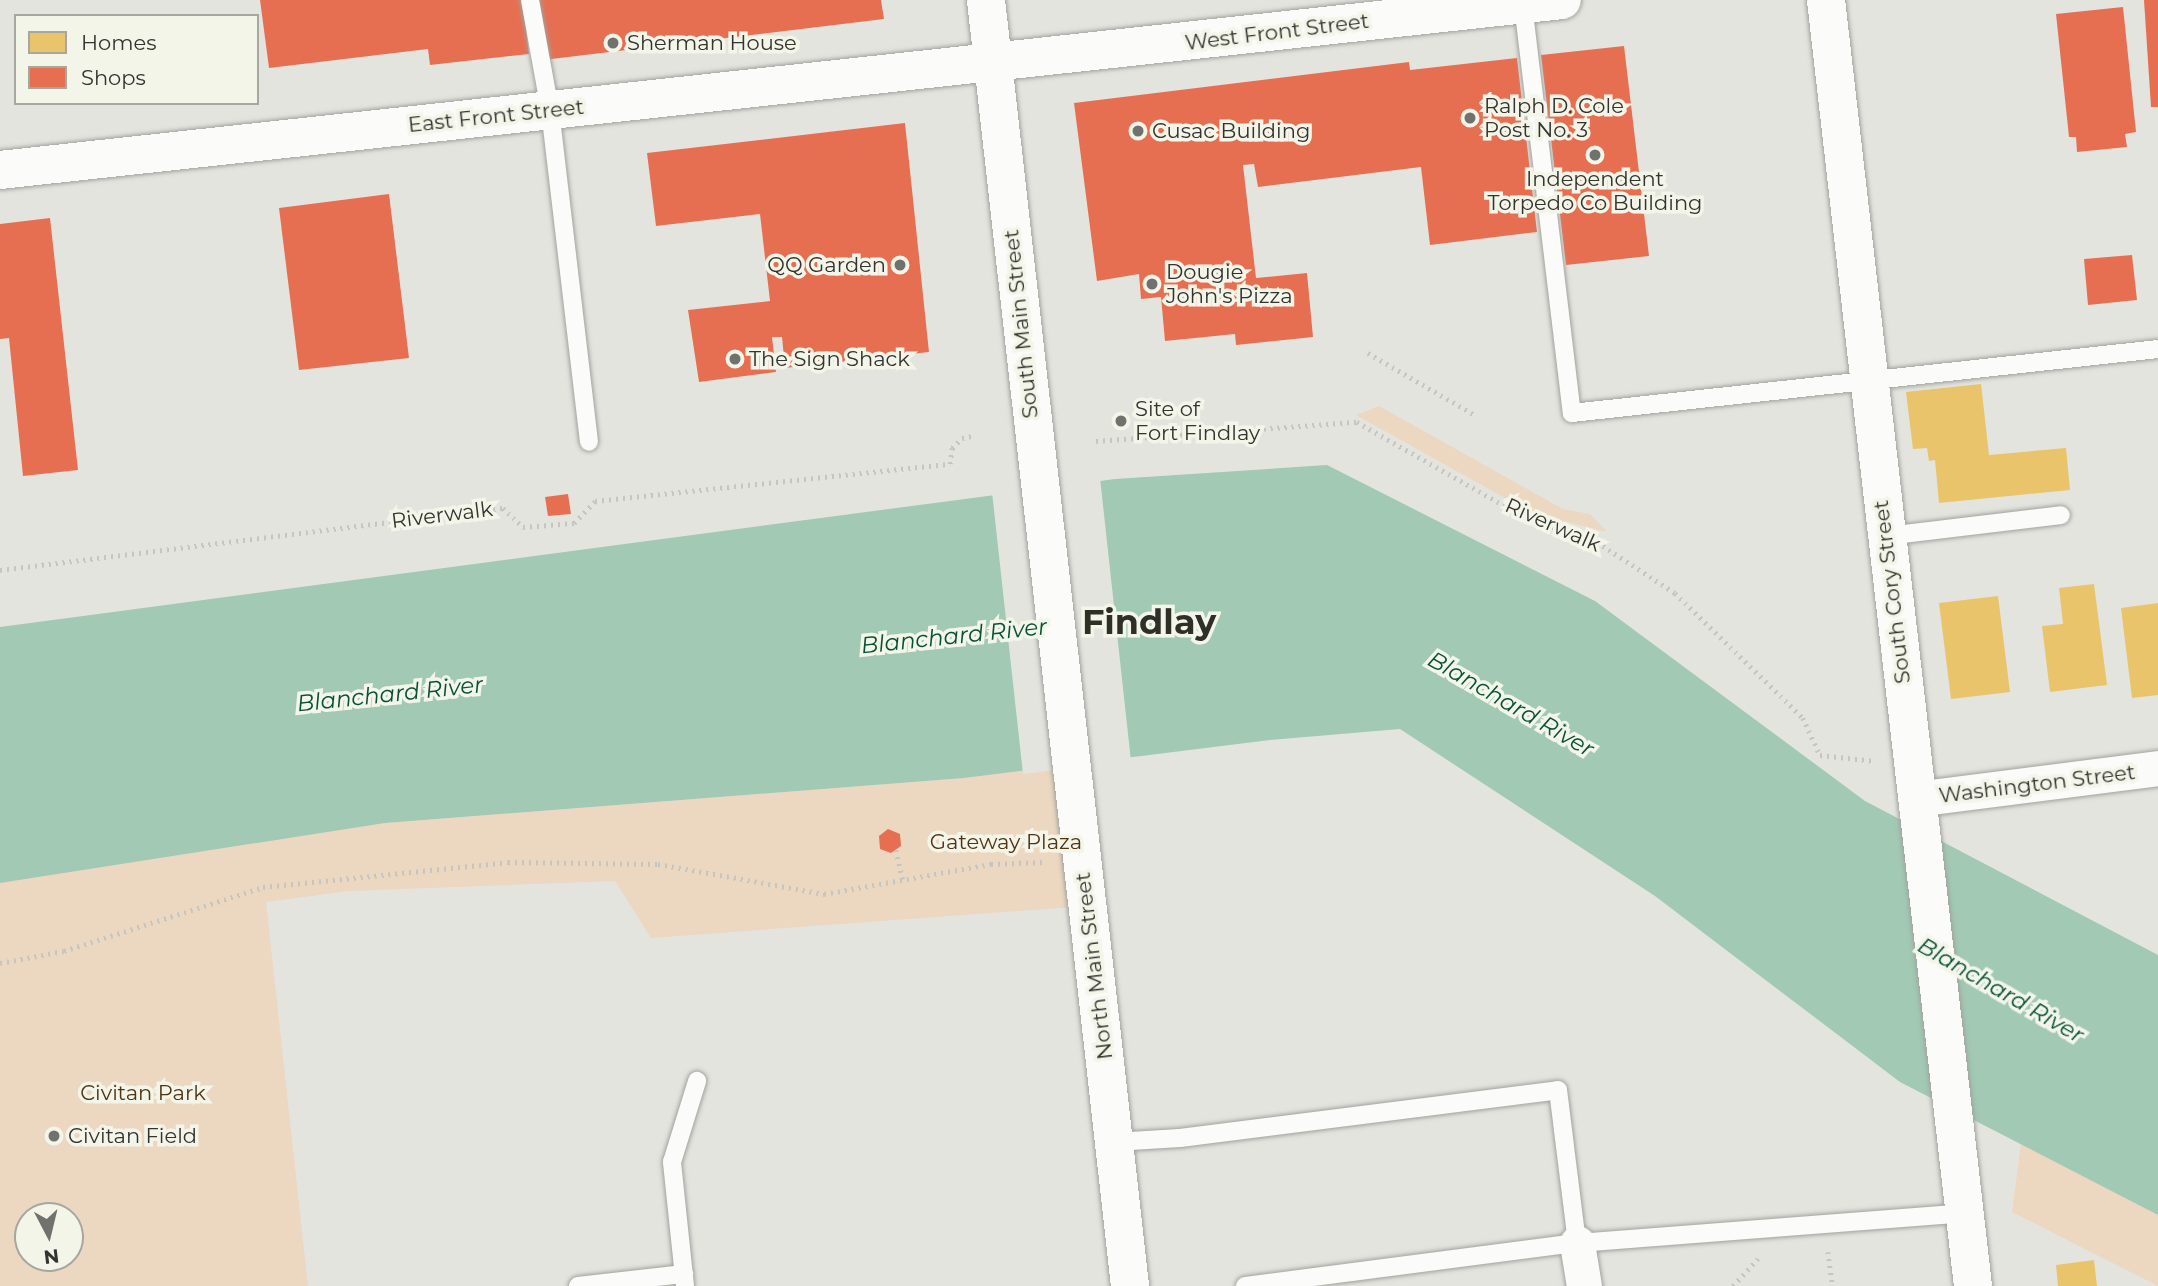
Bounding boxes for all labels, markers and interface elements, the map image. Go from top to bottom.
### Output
street label: West Front Street [1184,8,1370,56]
legend [14,14,259,105]
text: Homes [81,30,156,55]
place label: Sherman House [627,30,797,56]
marker: Sherman House [605,35,621,51]
text: Shops [81,65,146,90]
place label: Ralph D. Cole Post No. 3 [1484,93,1624,143]
street label: East Front Street [407,94,585,138]
marker: Ralph D. Cole Post No. 3 [1462,110,1478,126]
place label: Cusac Building [1152,118,1310,144]
marker: Cusac Building [1130,123,1146,139]
marker: Independent Torpedo Co Building [1587,147,1603,163]
place label: Independent Torpedo Co Building [1488,166,1702,216]
street label: South Main Street [999,228,1043,420]
place label: QQ Garden [767,252,886,278]
marker: QQ Garden [892,257,908,273]
place label: Dougie John's Pizza [1166,259,1293,309]
marker: Dougie John's Pizza [1144,276,1160,292]
place label: The Sign Shack [749,346,910,372]
marker: The Sign Shack [727,351,743,367]
place label: Site of Fort Findlay [1135,396,1260,446]
marker: Site of Fort Findlay [1113,413,1129,429]
street label: Riverwalk [1501,493,1605,557]
street label: Riverwalk [390,496,494,534]
street label: South Cory Street [1868,499,1916,685]
district label: Findlay [1082,601,1216,643]
water label: Blanchard River [859,612,1049,660]
water label: Blanchard River [1423,645,1599,763]
water label: Blanchard River [295,670,485,718]
street label: Washington Street [1937,759,2137,809]
park label: Gateway Plaza [930,829,1082,855]
street label: North Main Street [1070,871,1118,1061]
water label: Blanchard River [1913,931,2089,1049]
park label: Civitan Park [80,1080,206,1106]
place label: Civitan Field [68,1123,197,1149]
marker: Civitan Field [46,1128,62,1144]
north arrow [14,1202,84,1272]
text: N [42,1244,60,1269]

